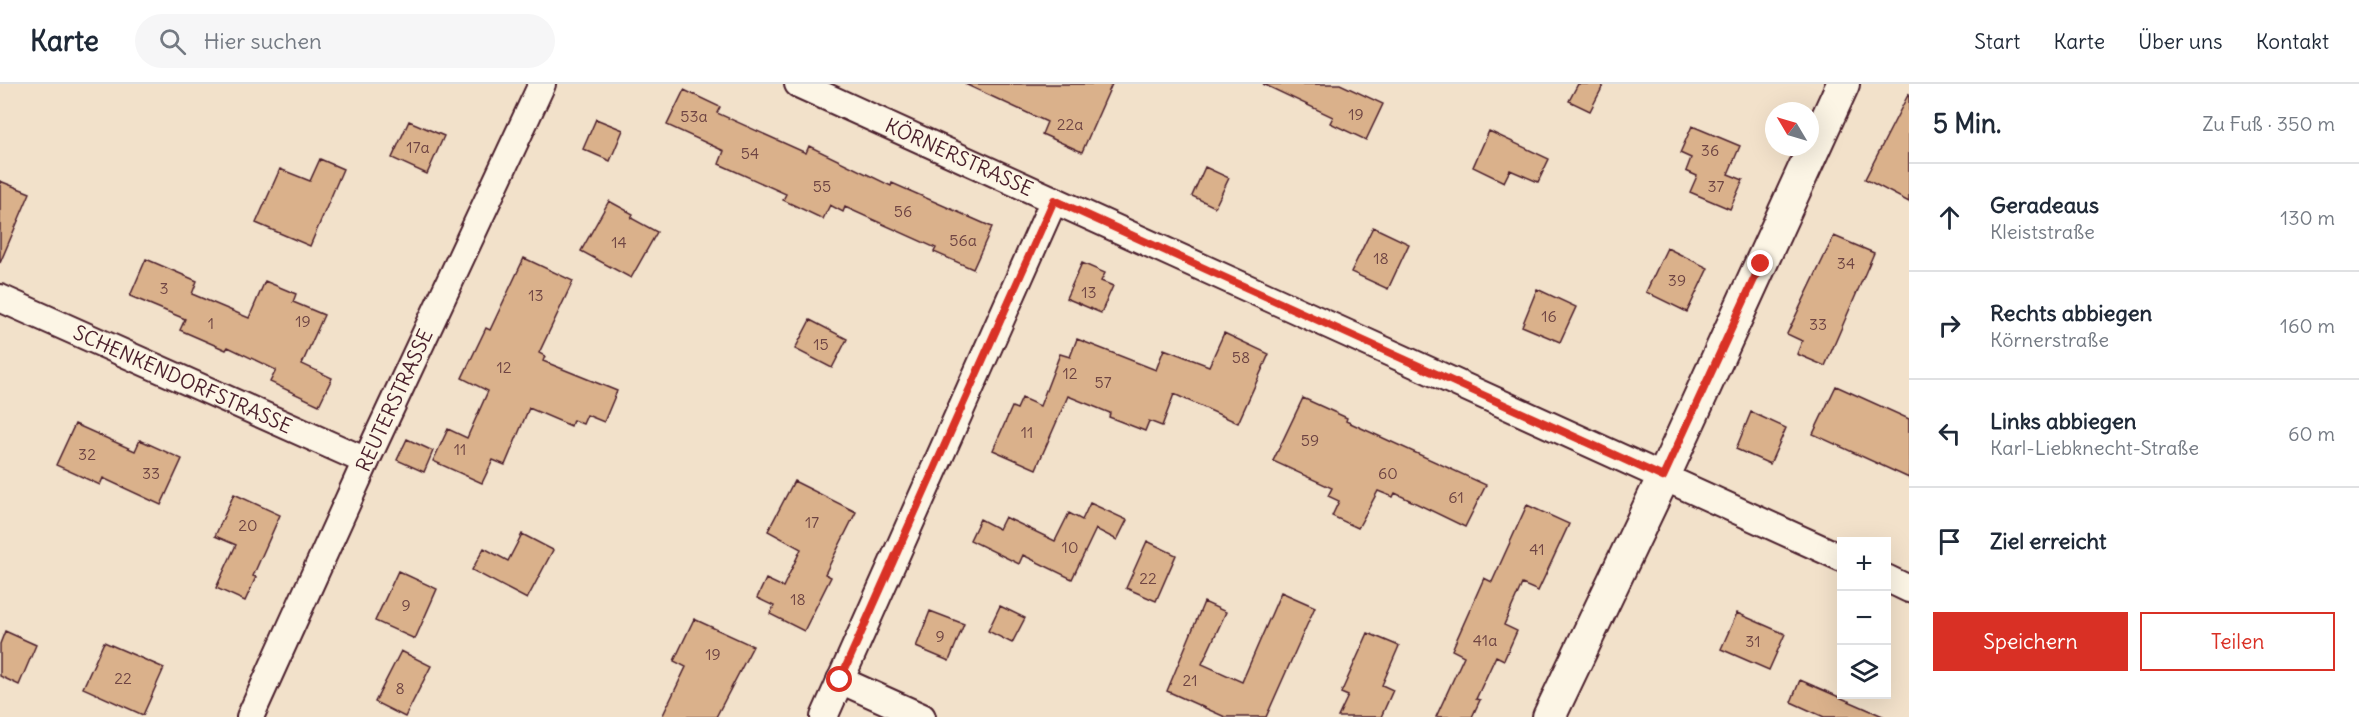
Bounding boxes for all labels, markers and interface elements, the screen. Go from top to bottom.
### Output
search box [135,14,555,68]
text: Karte [30,23,99,59]
icon: search [156,25,189,58]
text: Hier suchen [204,27,322,55]
text: Start [1974,28,2020,55]
text: Karte [2053,28,2105,55]
text: Über uns [2138,28,2223,55]
text: Kontakt [2256,28,2329,55]
north arrow [1765,102,1819,156]
house number: 19 [1348,104,1364,124]
house number: 53a [680,106,708,126]
text: 5 Min. [1933,107,2001,140]
text: Zu Fuß · 350 m [2202,111,2335,136]
street label: KÖRNERSTRASSE [882,112,1037,201]
house number: 22a [1057,114,1083,134]
house number: 17a [406,137,430,157]
house number: 36 [1701,140,1719,160]
house number: 54 [741,143,759,163]
house number: 55 [813,176,831,196]
house number: 37 [1708,176,1725,196]
text: Geradeaus [1990,191,2099,219]
house number: 56 [894,201,912,221]
icon: ahead [1933,201,1966,234]
text: 130 m [2280,205,2335,230]
text: Kleiststraße [1990,219,2095,244]
house number: 56a [949,230,977,250]
house number: 14 [611,232,627,252]
house number: 18 [1373,248,1389,268]
route end [1747,250,1773,276]
house number: 34 [1837,253,1855,273]
house number: 39 [1668,270,1686,290]
house number: 3 [159,278,169,298]
house number: 13 [1081,282,1097,302]
house number: 13 [528,285,544,305]
text: Rechts abbiegen [1990,299,2152,327]
house number: 16 [1541,306,1557,326]
icon: right [1933,309,1966,342]
house number: 19 [295,311,311,331]
house number: 1 [208,313,214,333]
text: 160 m [2280,313,2335,338]
house number: 33 [1809,314,1827,334]
street label: SCHENKENDORFSTRASSE [70,319,296,439]
street label: REUTERSTRASSE [350,325,438,475]
text: Körnerstraße [1990,327,2109,352]
house number: 15 [813,334,829,354]
house number: 58 [1232,347,1250,367]
house number: 12 [496,357,512,377]
house number: 12 [1062,363,1078,383]
house number: 57 [1094,372,1112,392]
text: Links abbiegen [1990,407,2137,435]
icon: left [1933,417,1966,450]
text: 60 m [2288,421,2335,446]
house number: 11 [1021,422,1033,442]
house number: 59 [1301,430,1319,450]
text: Karl-Liebknecht-Straße [1990,435,2199,460]
house number: 11 [454,439,466,459]
house number: 32 [78,444,96,464]
house number: 33 [142,463,160,483]
house number: 60 [1378,463,1398,483]
house number: 61 [1448,487,1464,507]
house number: 17 [805,512,819,532]
house number: 20 [238,515,258,535]
icon: arrive [1933,525,1966,558]
text: Ziel erreicht [1990,527,2107,555]
house number: 10 [1062,537,1078,557]
map controls [1837,537,1891,699]
button: + [1837,537,1891,591]
house number: 41 [1529,539,1545,559]
house number: 22 [1139,568,1157,588]
house number: 18 [790,589,806,609]
button: − [1837,591,1891,645]
house number: 9 [401,595,411,615]
button: Speichern [1933,612,2128,671]
button: Teilen [2140,612,2335,671]
house number: 9 [935,626,945,646]
house number: 41a [1473,630,1497,650]
house number: 31 [1745,631,1761,651]
house number: 19 [705,644,721,664]
button: layers [1837,645,1891,699]
route start [826,666,852,692]
house number: 22 [114,668,132,688]
house number: 21 [1182,670,1198,690]
house number: 8 [395,678,405,698]

